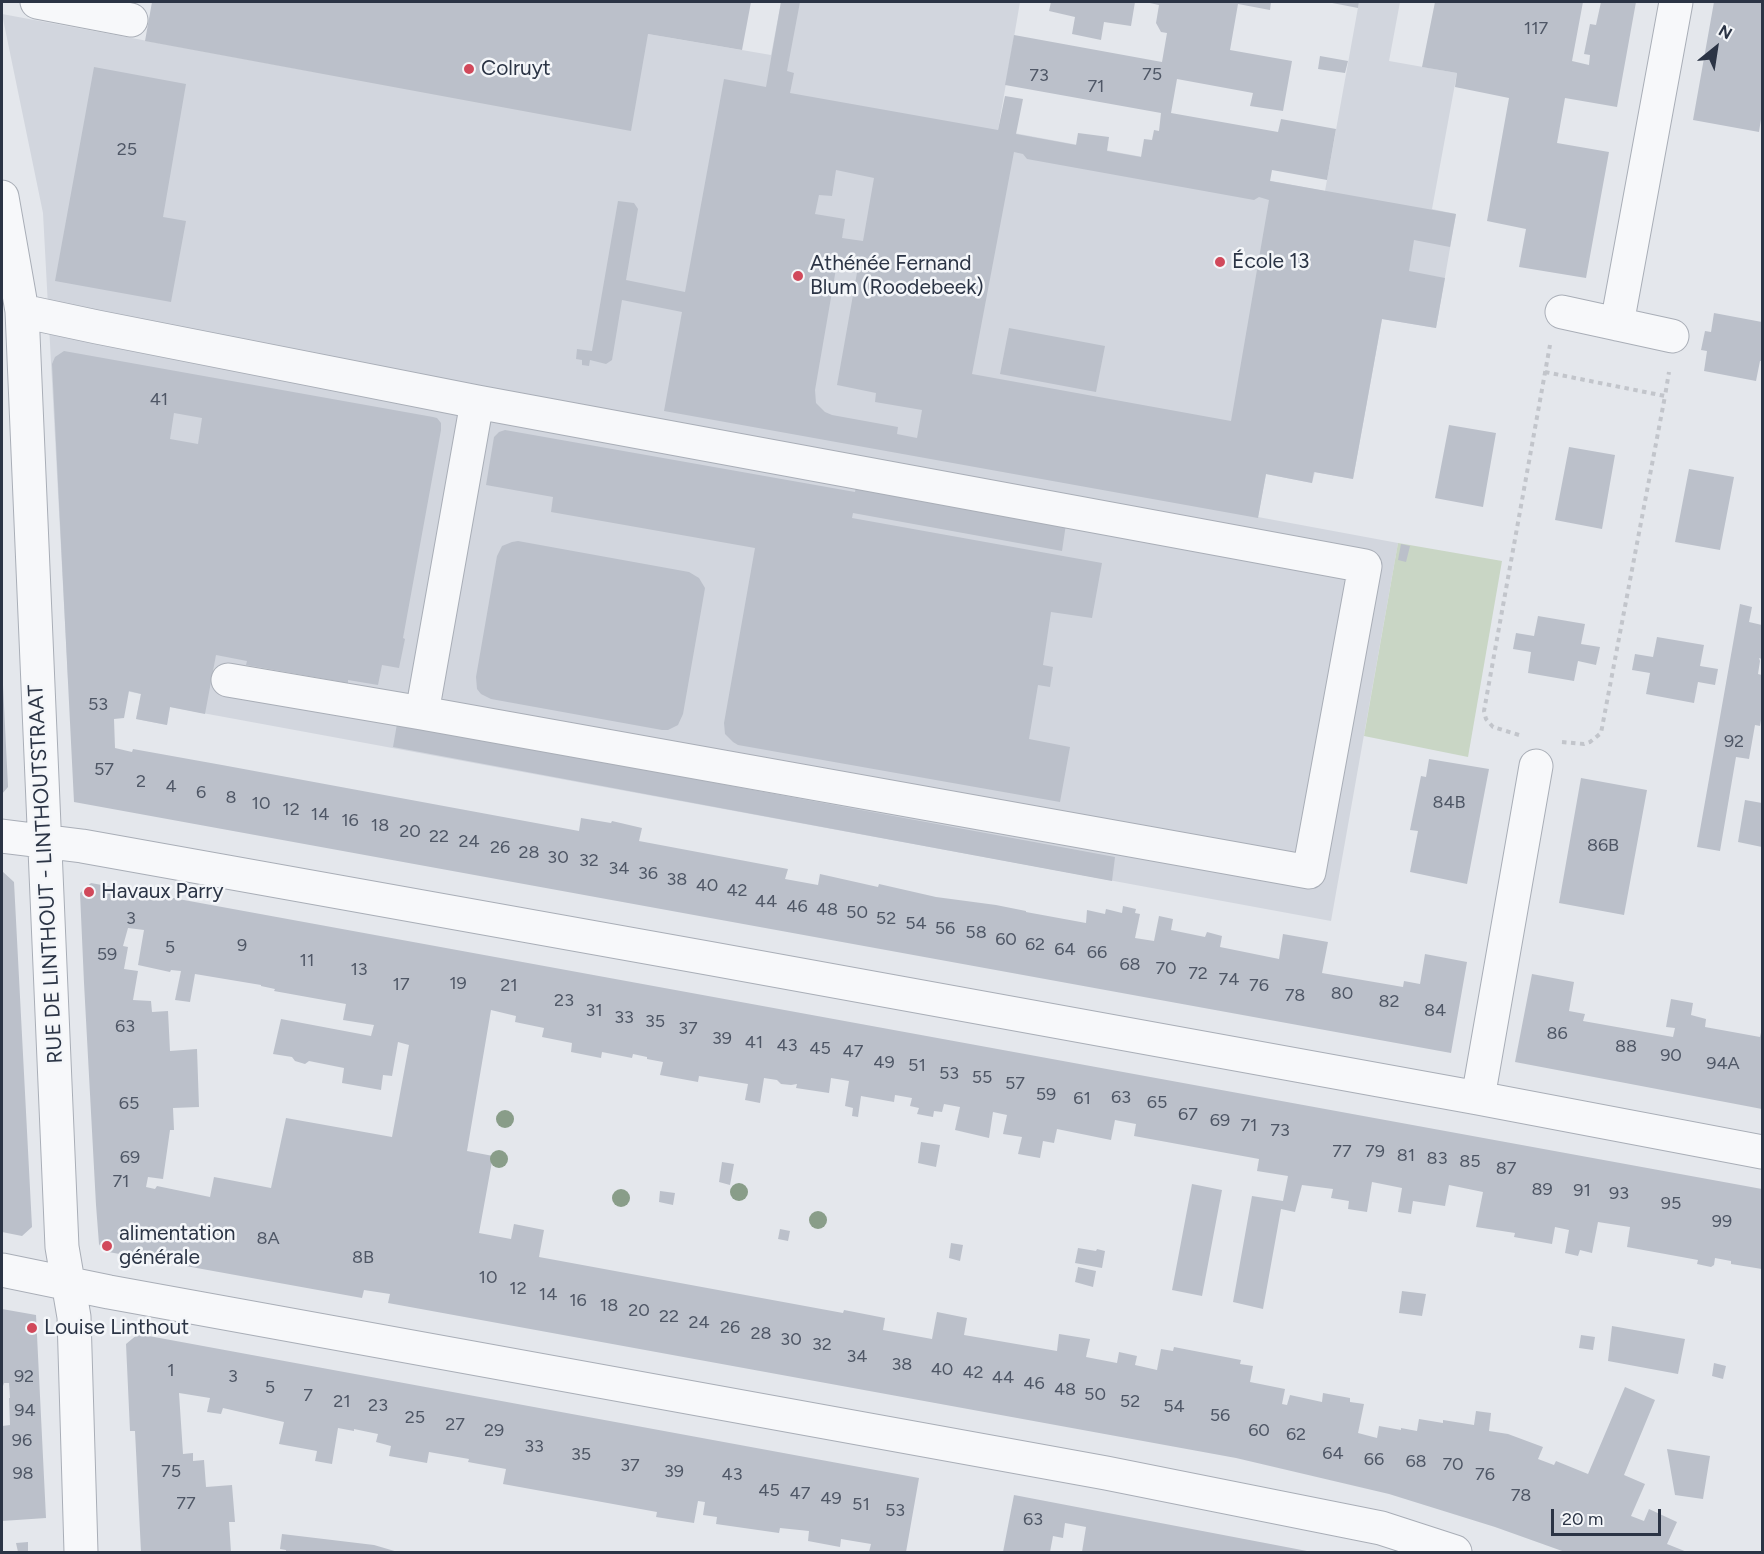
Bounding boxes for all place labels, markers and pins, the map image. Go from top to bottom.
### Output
place label: Colruyt [481,56,551,82]
marker: Colruyt [462,62,476,76]
place label: École 13 [1232,249,1309,275]
place label: Athénée Fernand Blum (Roodebeek) [810,251,984,301]
marker: École 13 [1213,255,1227,269]
marker: Athénée Fernand Blum (Roodebeek) [791,269,805,283]
place label: Havaux Parry [101,879,223,905]
marker: Havaux Parry [82,885,96,899]
place label: alimentation générale [119,1221,236,1271]
marker: alimentation générale [100,1239,114,1253]
place label: Louise Linthout [44,1315,189,1341]
marker: Louise Linthout [25,1321,39,1335]

